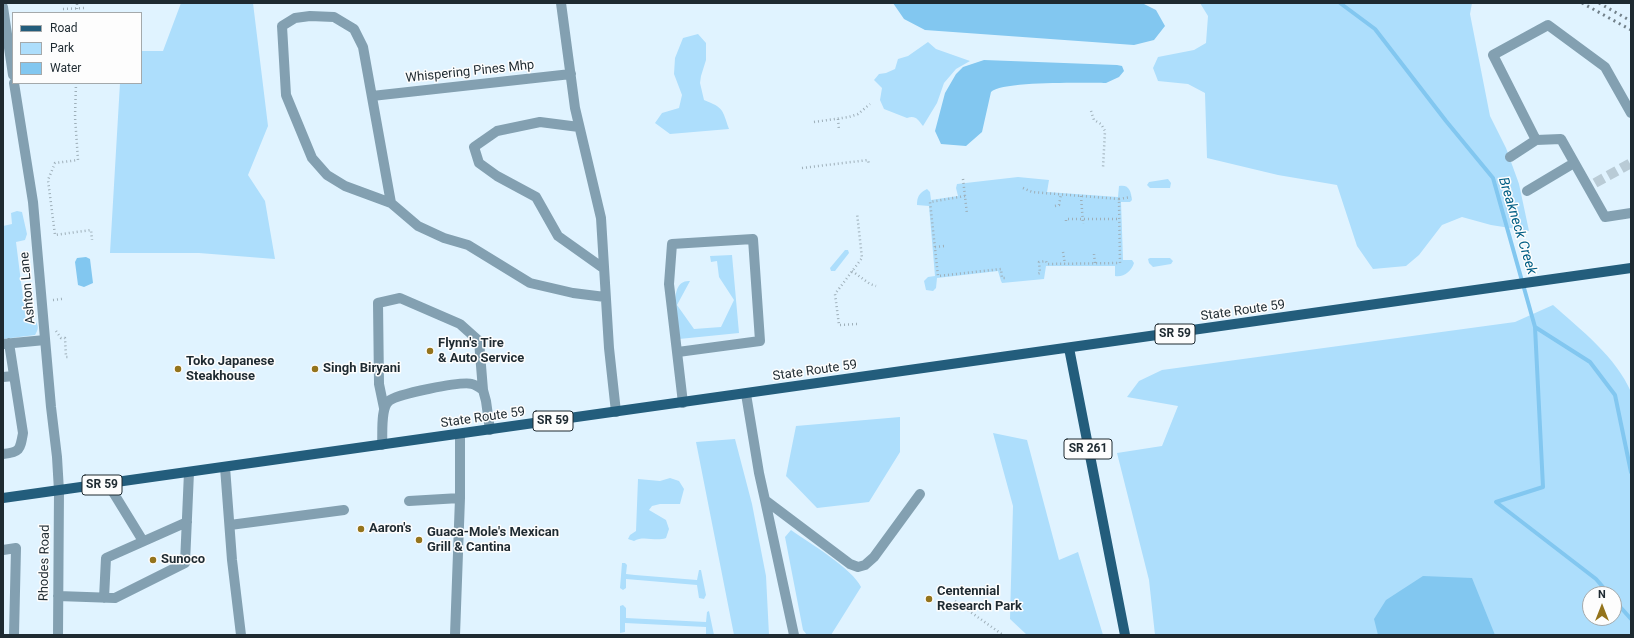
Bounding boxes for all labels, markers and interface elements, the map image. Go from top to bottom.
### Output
legend [12,12,142,84]
text: Road [50,21,78,35]
text: Park [50,41,74,55]
street label: Whispering Pines Mhp [405,57,535,87]
text: Water [50,61,81,75]
water label: Breakneck Creek [1494,175,1540,277]
street label: Ashton Lane [17,251,39,325]
street label: State Route 59 [1200,297,1286,325]
road number: SR 59 [1155,324,1195,344]
place label: Flynn's Tire & Auto Service [438,336,524,367]
marker: Flynn's Tire & Auto Service [425,346,435,356]
place label: Toko Japanese Steakhouse [186,354,274,385]
street label: State Route 59 [772,357,858,385]
place label: Singh Biryani [323,361,400,377]
marker: Toko Japanese Steakhouse [173,364,183,374]
marker: Singh Biryani [310,364,320,374]
street label: State Route 59 [440,404,526,432]
road number: SR 59 [533,411,573,431]
road number: SR 261 [1064,439,1112,459]
road number: SR 59 [82,475,122,495]
place label: Aaron's [369,521,412,537]
marker: Aaron's [356,524,366,534]
street label: Rhodes Road [37,525,53,601]
place label: Guaca-Mole's Mexican Grill & Cantina [427,525,559,556]
marker: Guaca-Mole's Mexican Grill & Cantina [414,535,424,545]
place label: Sunoco [161,552,205,568]
marker: Sunoco [148,555,158,565]
place label: Centennial Research Park [937,584,1022,615]
north arrow [1582,586,1622,626]
text: N [1598,588,1606,601]
marker: Centennial Research Park [924,594,934,604]

